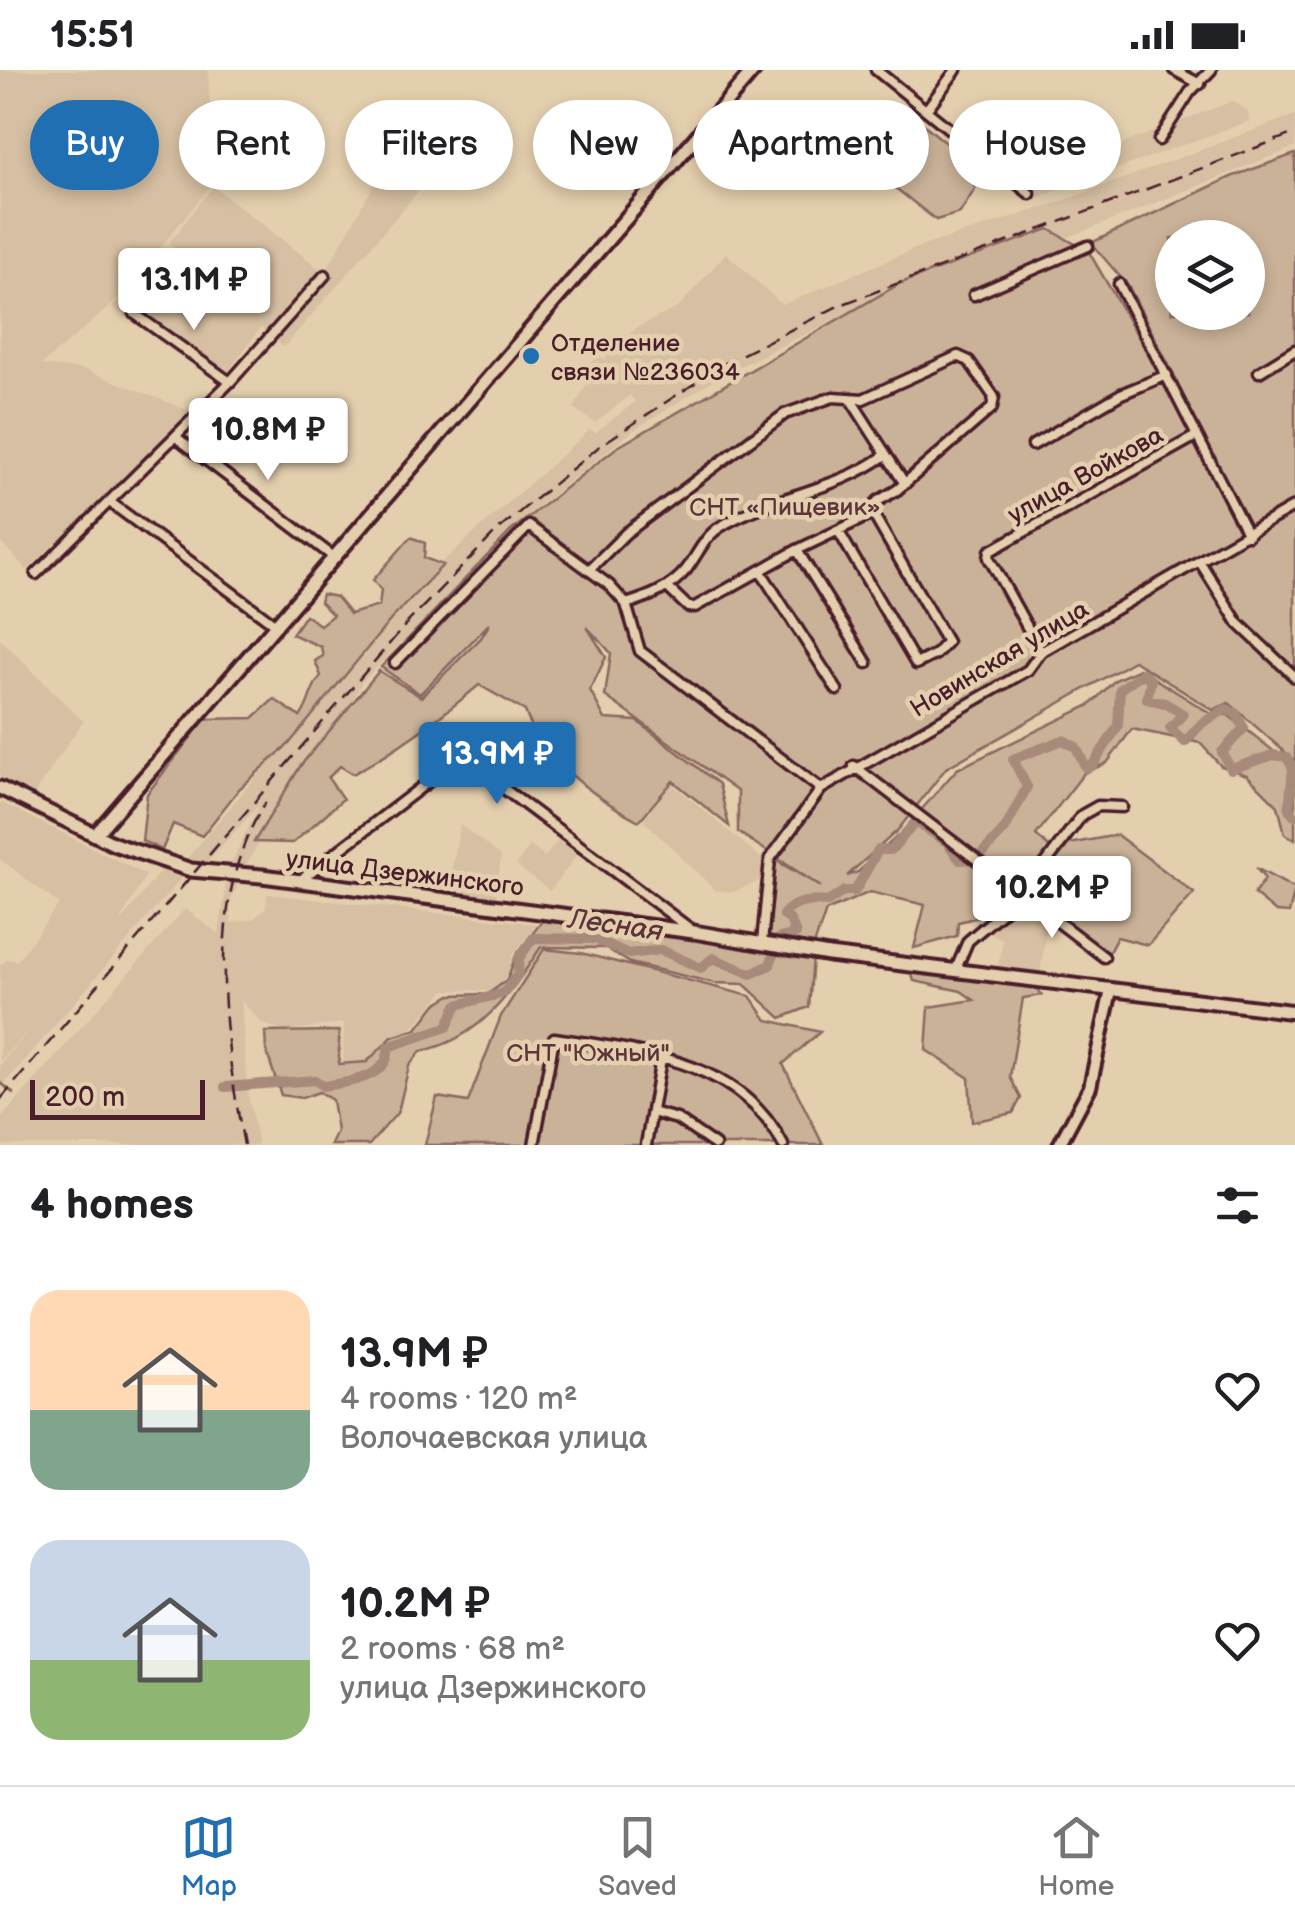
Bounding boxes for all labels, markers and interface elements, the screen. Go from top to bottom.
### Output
text: 15:51 [50,13,135,58]
chip: Buy [30,100,159,190]
chip: Rent [179,100,325,190]
chip: Filters [345,100,513,190]
chip: New [533,100,673,190]
chip: Apartment [693,100,929,190]
chip: House [949,100,1121,190]
map controls [1155,220,1265,330]
button: layers [1155,220,1265,330]
pin: 13.1M ₽ [102,248,286,333]
text: 13.1M ₽ [140,261,248,300]
place label: Отделение связи №236034 [551,328,740,388]
marker: Отделение связи №236034 [520,345,542,367]
pin: 10.8M ₽ [176,398,360,483]
text: 10.8M ₽ [211,411,325,450]
street label: улица Войкова [1003,420,1169,531]
park label: СНТ «Пищевик» [689,492,881,523]
street label: Новинская улица [905,594,1095,725]
pin: 13.9M ₽ [405,722,589,807]
text: 13.9M ₽ [441,735,553,774]
street label: улица Дзержинского [284,844,525,903]
pin: 10.2M ₽ [960,856,1144,941]
text: 10.2M ₽ [995,869,1109,908]
water label: Лесная [564,902,666,949]
park label: СНТ "Южный" [506,1038,670,1069]
scale bar [30,1075,205,1120]
text: 200 m [45,1081,125,1114]
icon: filters [1210,1178,1265,1233]
text: 4 homes [30,1180,194,1231]
text: 13.9M ₽ [340,1329,488,1380]
icon: home [110,1330,230,1450]
icon: heart [1210,1363,1265,1418]
text: 4 rooms · 120 m² [340,1380,578,1419]
text: Волочаевская улица [340,1419,648,1458]
text: 10.2M ₽ [340,1579,490,1630]
icon: home [110,1580,230,1700]
icon: heart [1210,1613,1265,1668]
text: 2 rooms · 68 m² [340,1630,565,1669]
text: улица Дзержинского [340,1669,646,1708]
tab: Map [181,1810,237,1903]
tab: Saved [598,1810,677,1903]
tab: Home [1038,1810,1114,1903]

